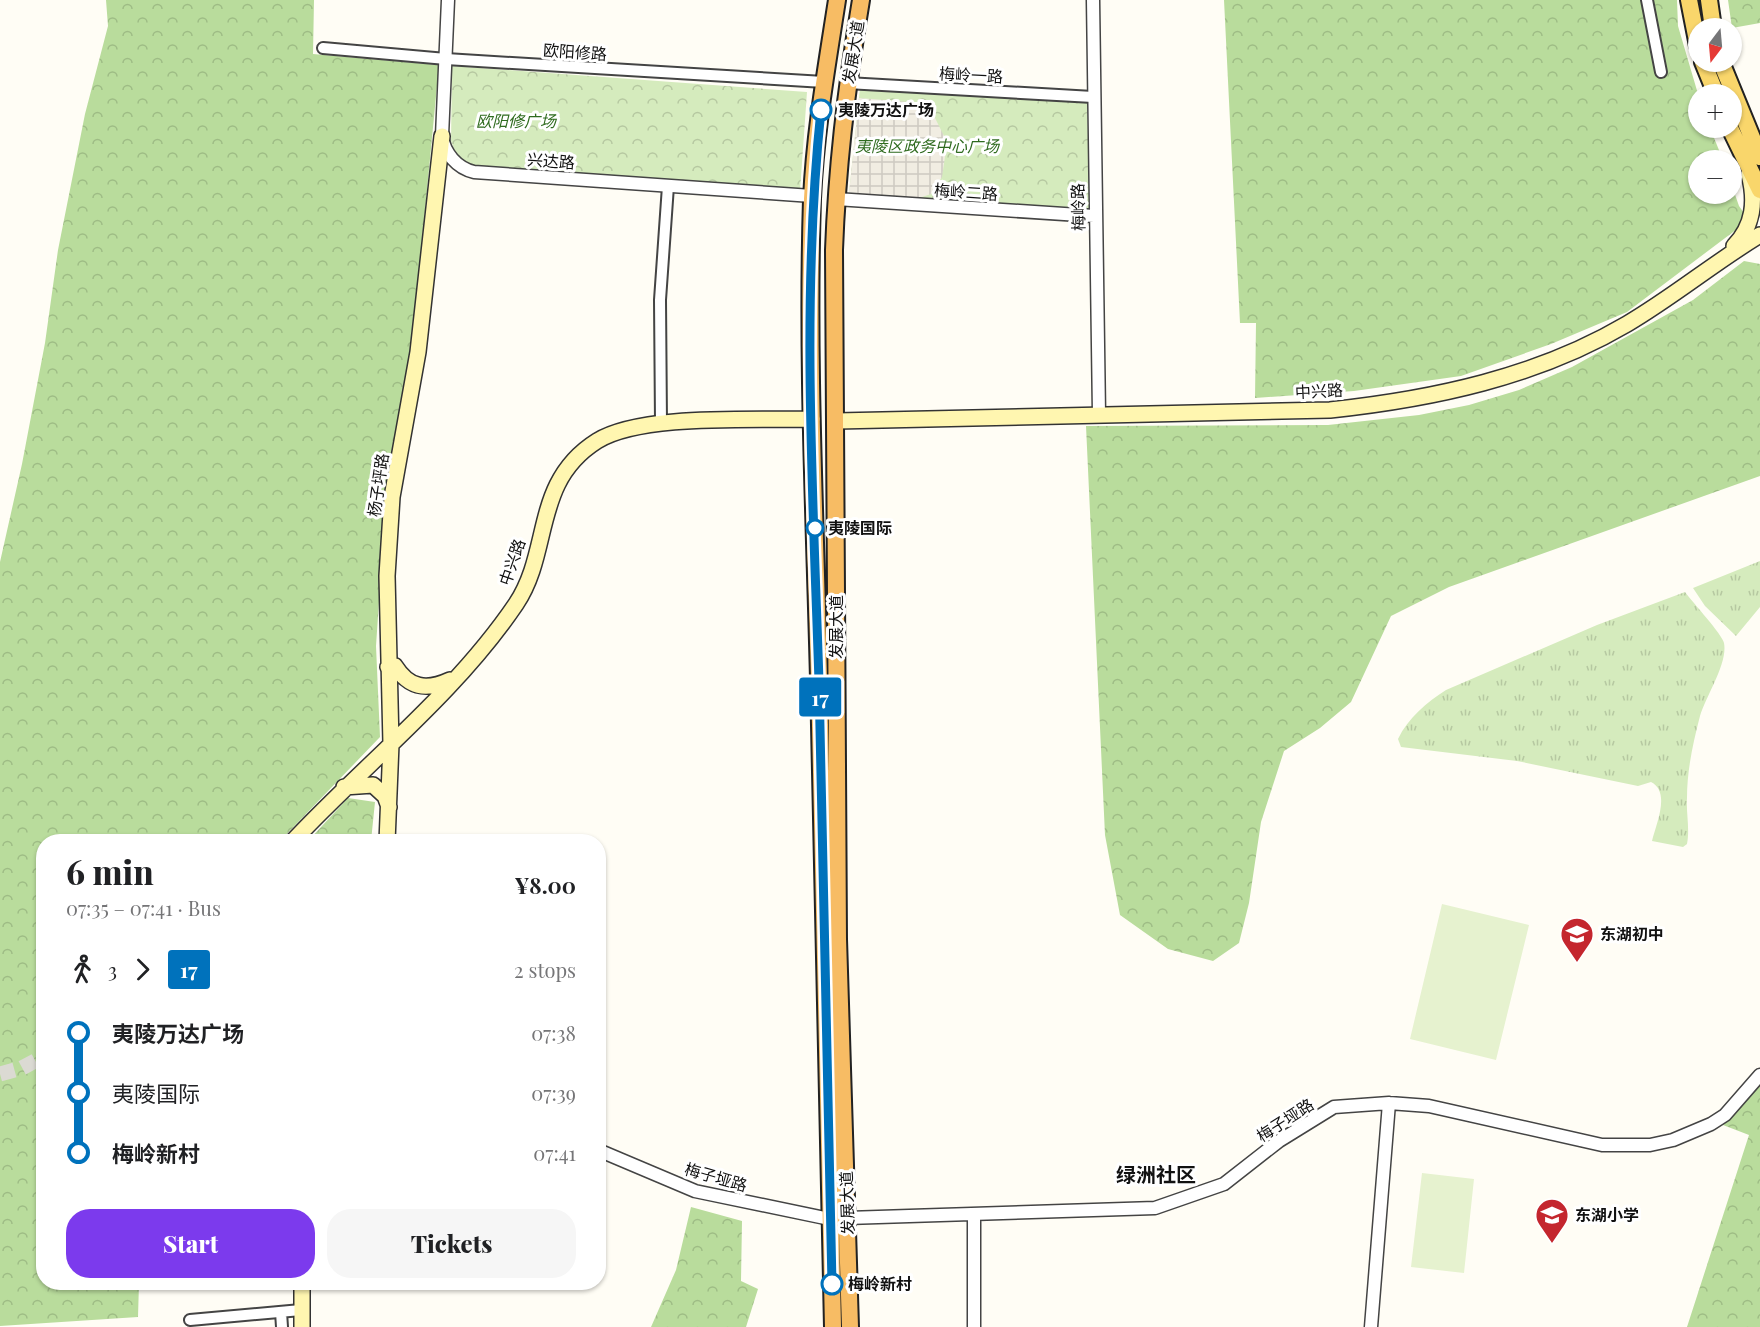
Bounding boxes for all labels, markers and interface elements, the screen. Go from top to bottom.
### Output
north arrow [1688,18,1742,72]
map controls [1688,18,1742,204]
street label: 发展大道 [837,19,868,85]
street label: 欧阳修路 [542,39,608,64]
street label: 梅岭一路 [939,62,1004,87]
button: + [1688,84,1742,138]
marker: 夷陵万达广场 [810,99,832,121]
place label: 夷陵万达广场 [838,99,934,120]
park label: 欧阳修广场 [476,110,558,131]
park label: 夷陵区政务中心广场 [855,135,1001,156]
street label: 兴达路 [526,148,576,173]
button: − [1688,150,1742,204]
street label: 梅岭二路 [933,179,999,204]
street label: 梅岭路 [1067,183,1088,231]
street label: 中兴路 [1294,379,1343,402]
street label: 杨子坪路 [363,452,392,518]
place label: 夷陵国际 [828,517,892,538]
marker: 夷陵国际 [806,519,824,537]
street label: 中兴路 [494,536,529,588]
street label: 发展大道 [825,595,846,659]
line badge: 17 [793,678,847,716]
text: 17 [811,683,829,711]
text: 6 min [66,849,154,893]
text: ¥8.00 [514,870,576,900]
text: 07:35 – 07:41 · Bus [66,894,221,921]
school or university icon: 东湖初中 [1559,916,1595,963]
place label: 东湖初中 [1600,923,1664,944]
icon: walk [66,953,99,986]
icon: forward [126,953,159,986]
text: 17 [180,955,198,983]
text: 3 [108,956,117,983]
text: 2 stops [514,956,576,983]
text: 夷陵万达广场 [112,1018,244,1048]
text: 07:38 [531,1019,576,1046]
text: 夷陵国际 [112,1078,200,1108]
text: 07:39 [531,1079,576,1106]
street label: 梅子垭路 [1252,1093,1317,1146]
text: 梅岭新村 [112,1138,200,1168]
text: 07:41 [533,1139,576,1166]
street label: 梅子垭路 [682,1158,750,1195]
district label: 绿洲社区 [1116,1160,1196,1187]
street label: 发展大道 [835,1171,858,1235]
school or university icon: 东湖小学 [1534,1197,1570,1244]
place label: 东湖小学 [1575,1204,1639,1225]
button: Start [66,1209,315,1278]
button: Tickets [327,1209,576,1278]
marker: 梅岭新村 [821,1273,843,1295]
place label: 梅岭新村 [848,1273,912,1294]

